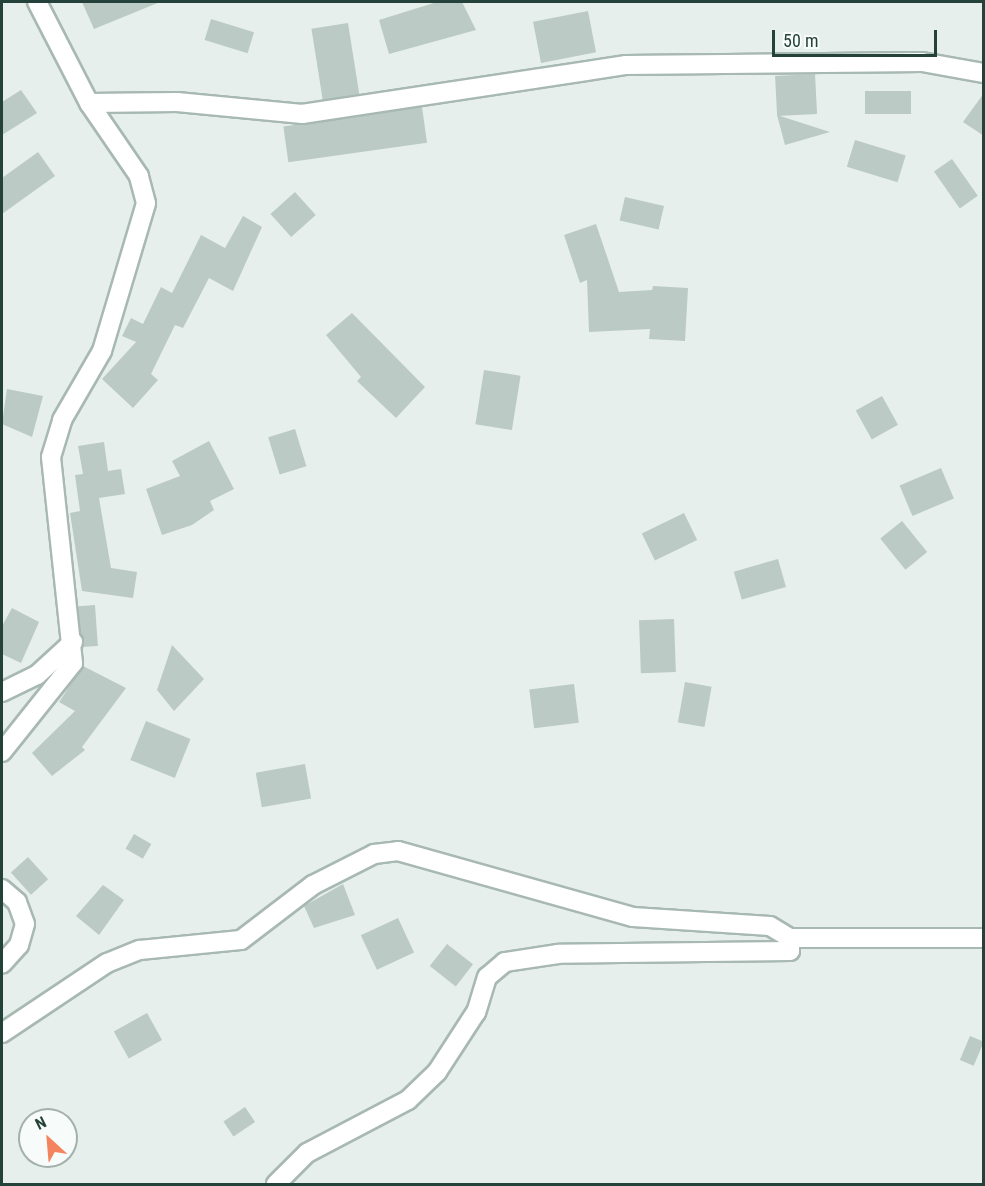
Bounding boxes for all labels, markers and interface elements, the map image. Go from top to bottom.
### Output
scale bar [775,18,940,56]
text: 50 m [783,30,818,51]
north arrow [18,1108,78,1168]
text: N [32,1112,49,1134]

